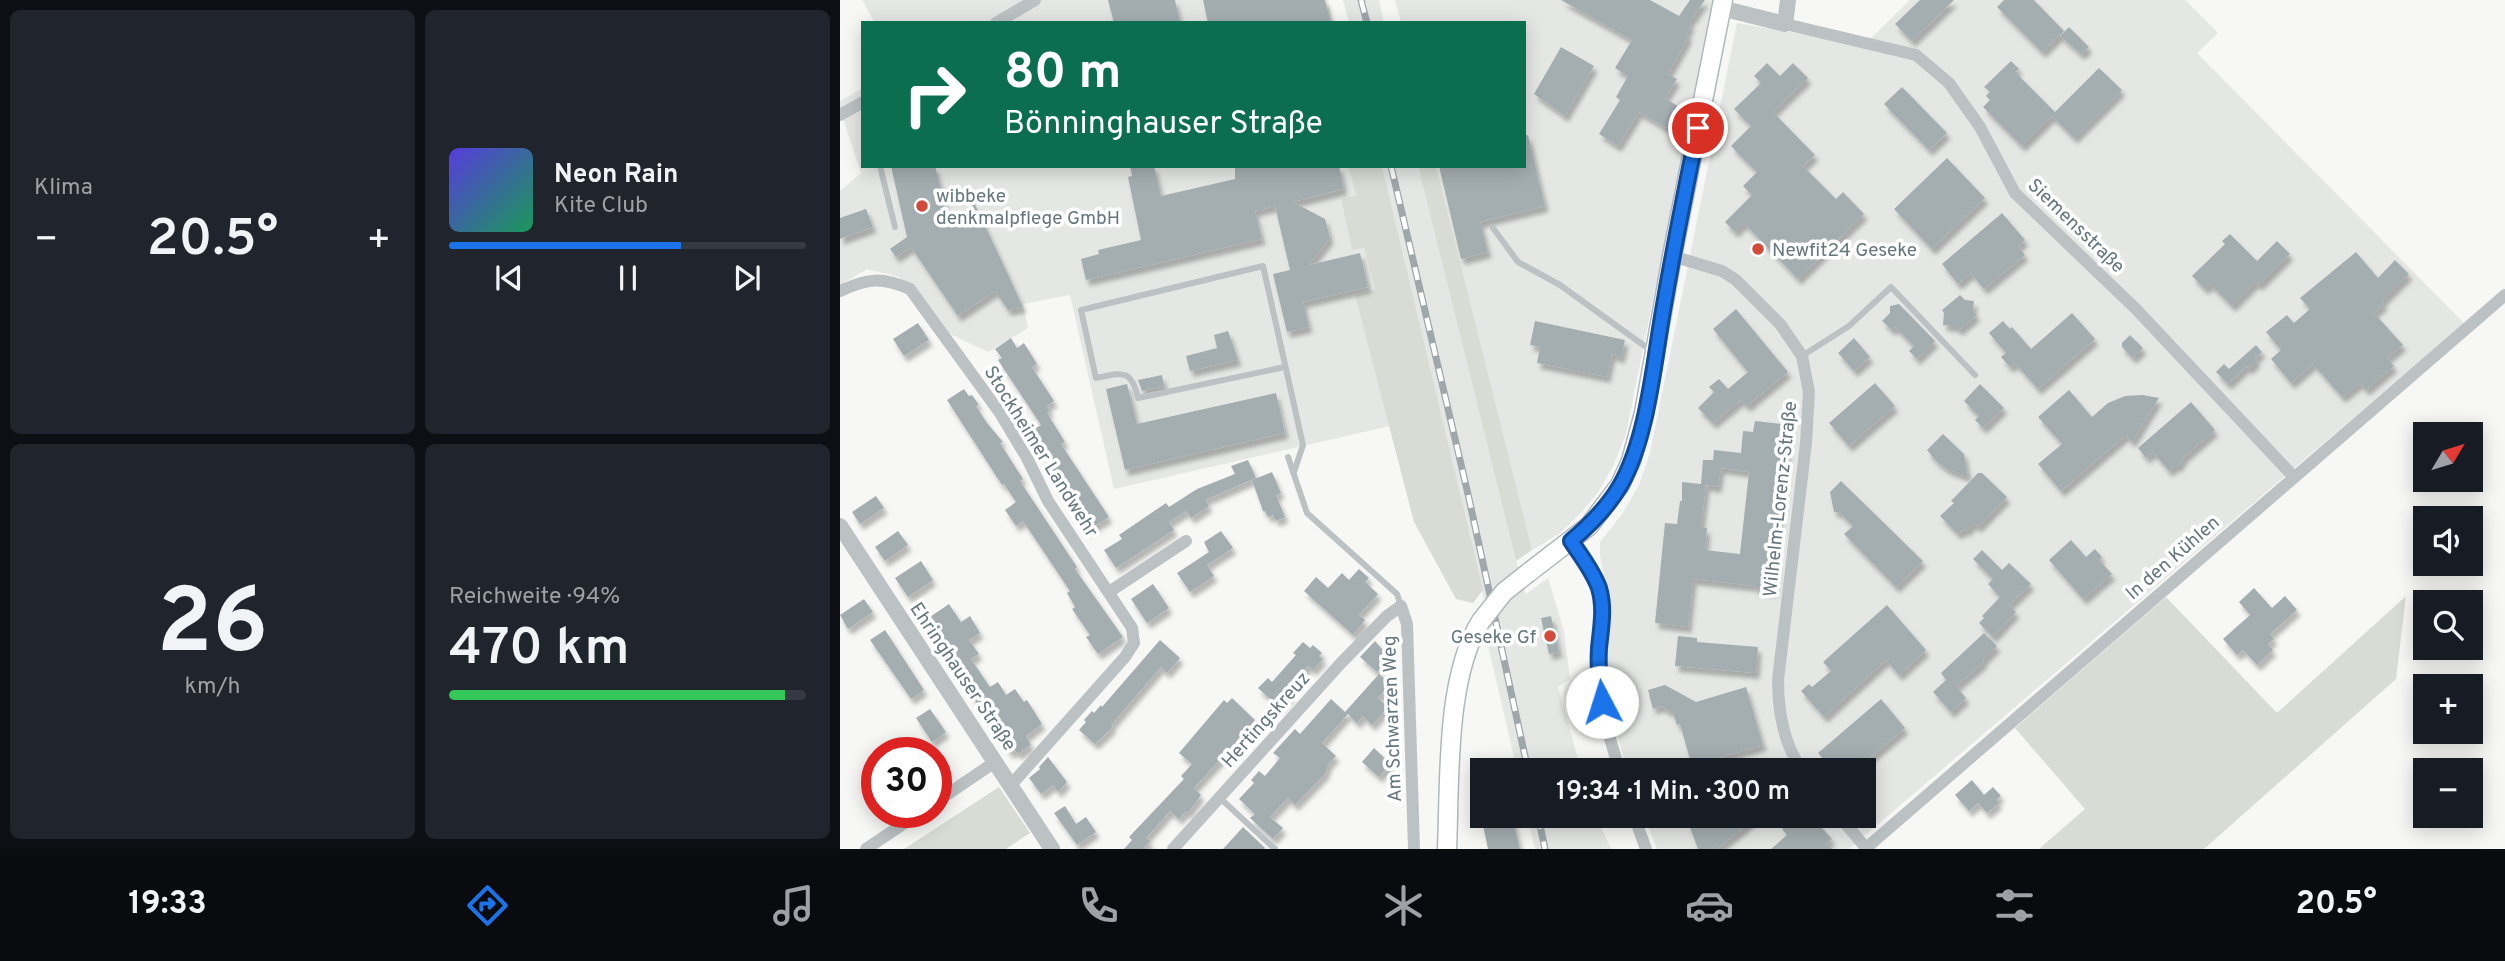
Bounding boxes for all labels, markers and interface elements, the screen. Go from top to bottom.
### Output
text: 80 m [1004,44,1121,106]
icon: right [889,49,980,140]
pin [1668,98,1728,158]
text: Bönninghauser Straße [1004,105,1323,145]
icon: arrive [1679,109,1717,147]
text: Neon Rain [554,159,679,192]
text: Klima [34,174,93,203]
street label: Siemensstraße [2022,174,2129,279]
place label: wibbeke denkmalpflege GmbH [936,185,1120,231]
text: Kite Club [554,192,648,221]
marker: wibbeke denkmalpflege GmbH [914,198,930,214]
text: 20.5° [147,208,278,274]
text: − [34,217,59,266]
text: + [366,217,391,266]
place label: Newfit24 Geseke [1772,239,1917,263]
marker: Newfit24 Geseke [1750,241,1766,257]
icon: previous [490,259,528,297]
icon: pause [609,259,647,297]
icon: next [728,259,766,297]
street label: Stockheimer Landwehr [978,362,1103,543]
street label: Wilhelm-Lorenz-Straße [1759,400,1803,598]
north arrow [2413,422,2483,492]
map controls [2413,422,2483,828]
button: sound [2413,506,2483,576]
street label: In den Kühlen [2121,511,2225,606]
text: 26 [157,570,268,685]
text: Reichweite · 94% [449,583,620,612]
button: search [2413,590,2483,660]
street label: Ehringhauser Straße [904,598,1021,756]
text: 470 km [449,617,630,683]
place label: Geseke Gf [1451,626,1537,650]
marker: Geseke Gf [1542,628,1558,644]
street label: Am Schwarzen Weg [1378,635,1408,803]
position arrow [1565,665,1639,739]
street label: Hertingskreuz [1217,667,1316,773]
text: km/h [185,673,240,702]
button: + [2413,674,2483,744]
speed limit sign: 30 [861,737,952,828]
button: − [2413,758,2483,828]
text: 19:34 · 1 Min. · 300 m [1556,776,1790,809]
icon: directions [463,881,512,930]
icon: music [769,881,818,930]
icon: phone [1074,881,1123,930]
icon: climate [1379,881,1428,930]
icon: car [1685,881,1734,930]
icon: filters [1990,881,2039,930]
text: 19:33 [128,885,207,925]
text: 20.5° [2296,885,2377,925]

